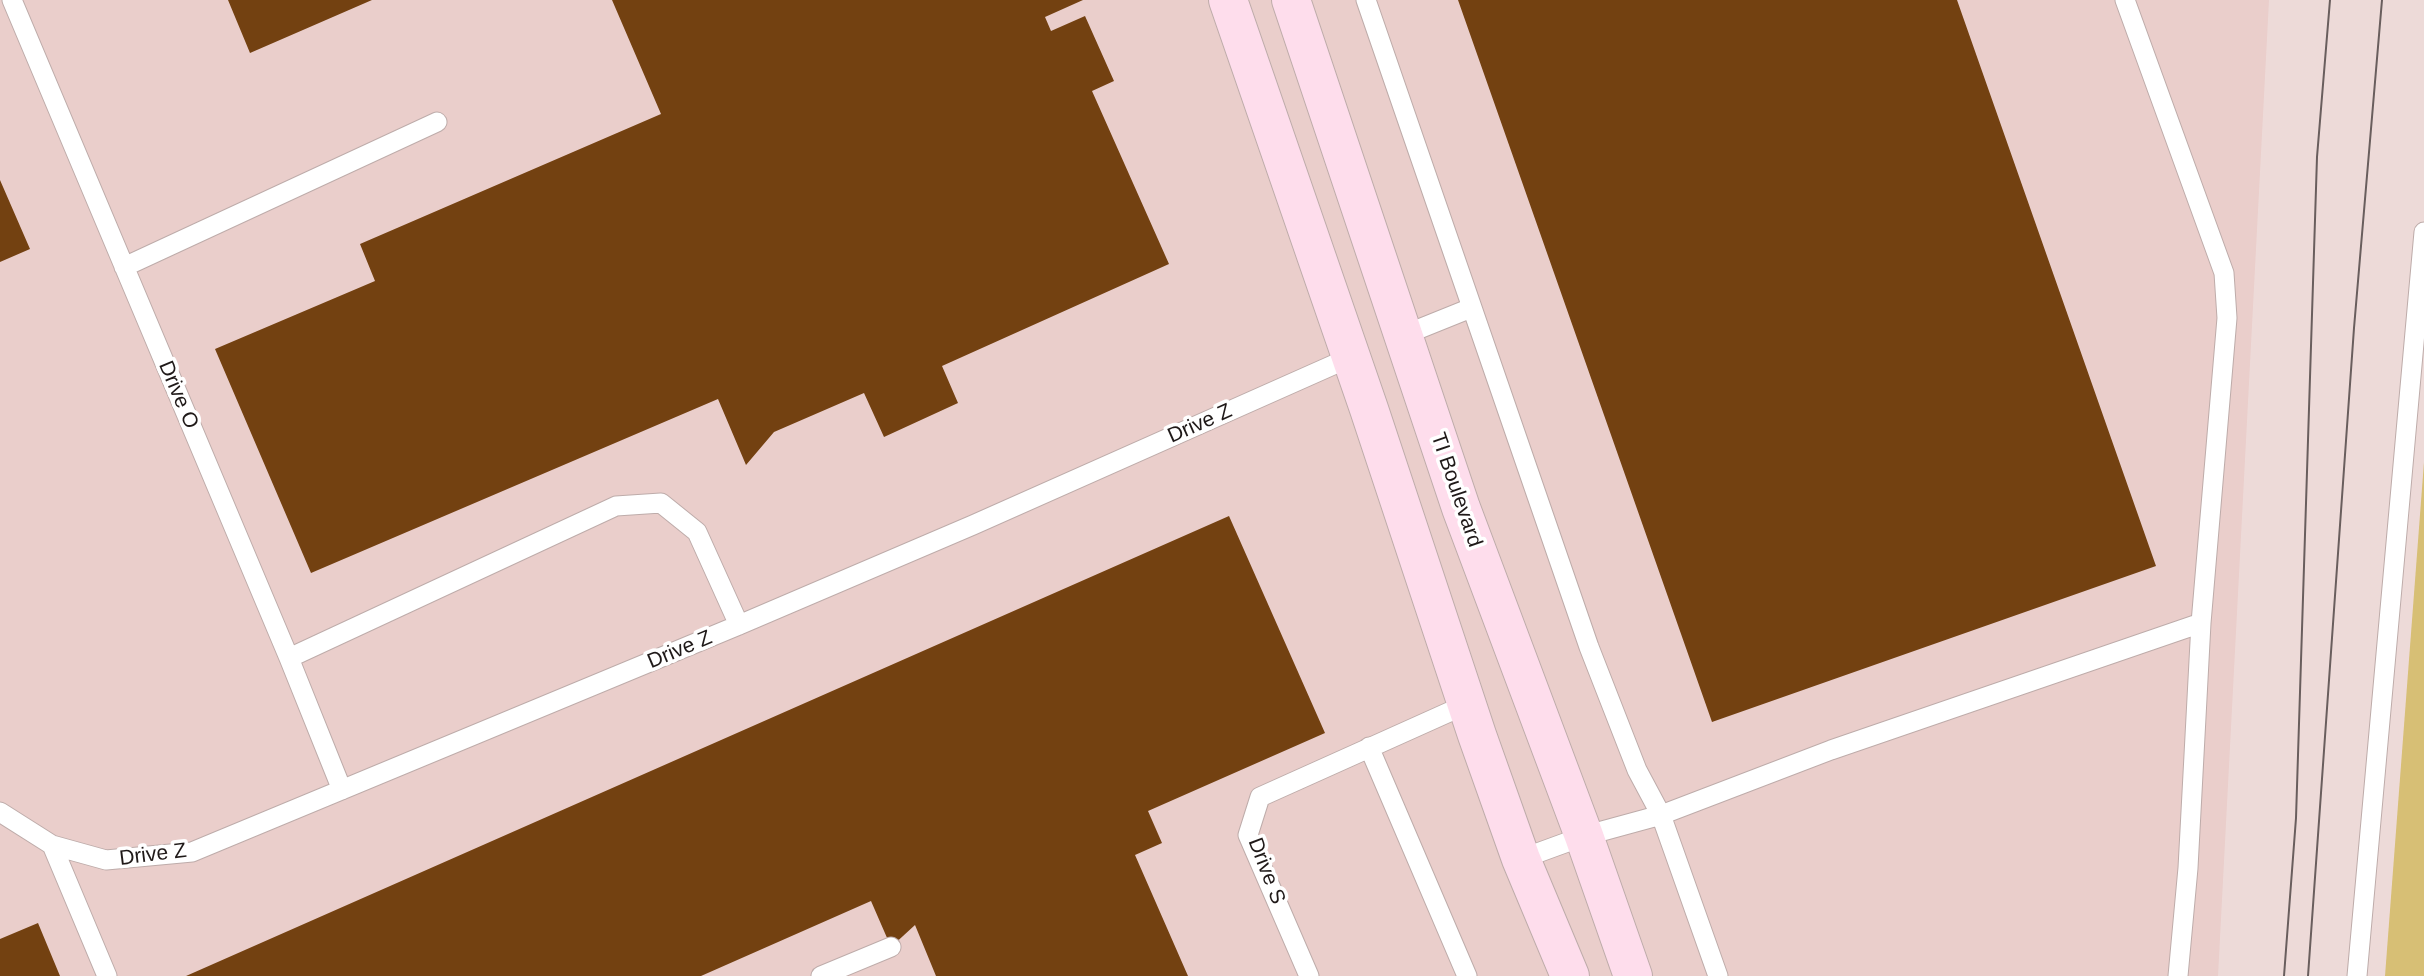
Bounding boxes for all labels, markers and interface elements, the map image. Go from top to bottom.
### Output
street label: Drive O [152,357,204,433]
street label: Drive Z [1164,399,1236,449]
street label: TI Boulevard [1425,430,1487,550]
street label: Drive Z [644,625,716,675]
street label: Drive S [1242,834,1290,908]
street label: Drive Z [118,838,188,872]

